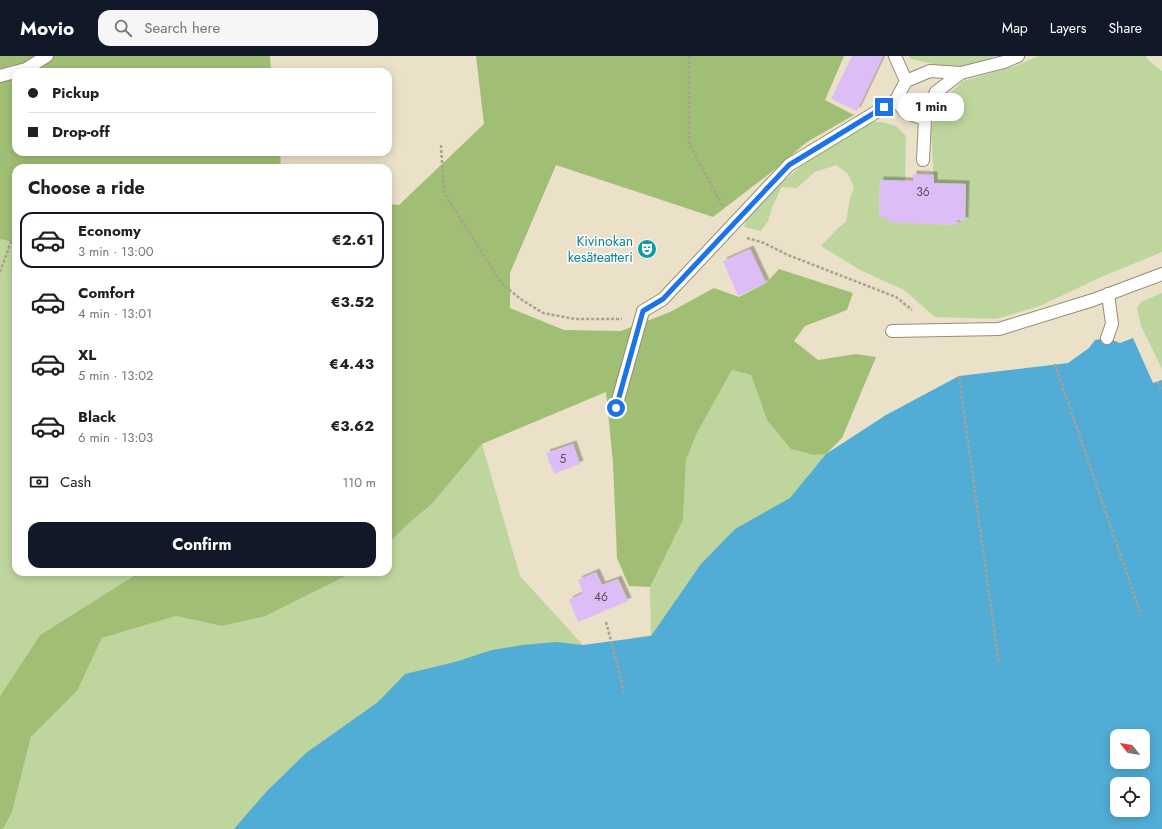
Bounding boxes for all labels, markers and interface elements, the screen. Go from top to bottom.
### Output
search box [98,10,378,46]
text: Movio [20,15,74,42]
icon: search [112,17,134,39]
text: Search here [144,17,220,39]
text: Map [1002,18,1028,38]
text: Layers [1050,18,1086,38]
text: Share [1108,18,1142,38]
text: Pickup [52,82,99,104]
callout: 1 min [898,93,964,121]
text: 1 min [915,97,947,116]
route end [875,98,893,116]
text: Drop-off [52,121,110,143]
text: Choose a ride [28,175,145,201]
house number: 36 [916,183,930,201]
text: Economy [78,220,141,242]
icon: car [30,222,66,258]
text: €2.61 [332,229,374,251]
place label: Kivinokan kesäteatteri [568,231,633,267]
theatre icon: Kivinokan kesäteatteri [636,238,658,260]
text: 3 min · 13:00 [78,242,154,261]
text: Comfort [78,282,135,304]
icon: car [30,284,66,320]
text: €3.52 [331,291,374,313]
text: 4 min · 13:01 [78,304,152,323]
text: XL [78,344,96,366]
icon: car [30,346,66,382]
text: €4.43 [329,353,374,375]
text: 5 min · 13:02 [78,366,153,385]
route start [607,399,625,417]
text: Black [78,406,116,428]
icon: car [30,408,66,444]
text: €3.62 [330,415,374,437]
text: 6 min · 13:03 [78,428,153,447]
house number: 5 [560,450,567,468]
icon: cash [28,471,50,493]
text: Cash [60,471,91,493]
text: 110 m [342,473,376,492]
button: Confirm [28,522,376,568]
house number: 46 [594,588,608,606]
north arrow [1110,729,1150,769]
map controls [1110,729,1150,817]
button: locate [1110,777,1150,817]

